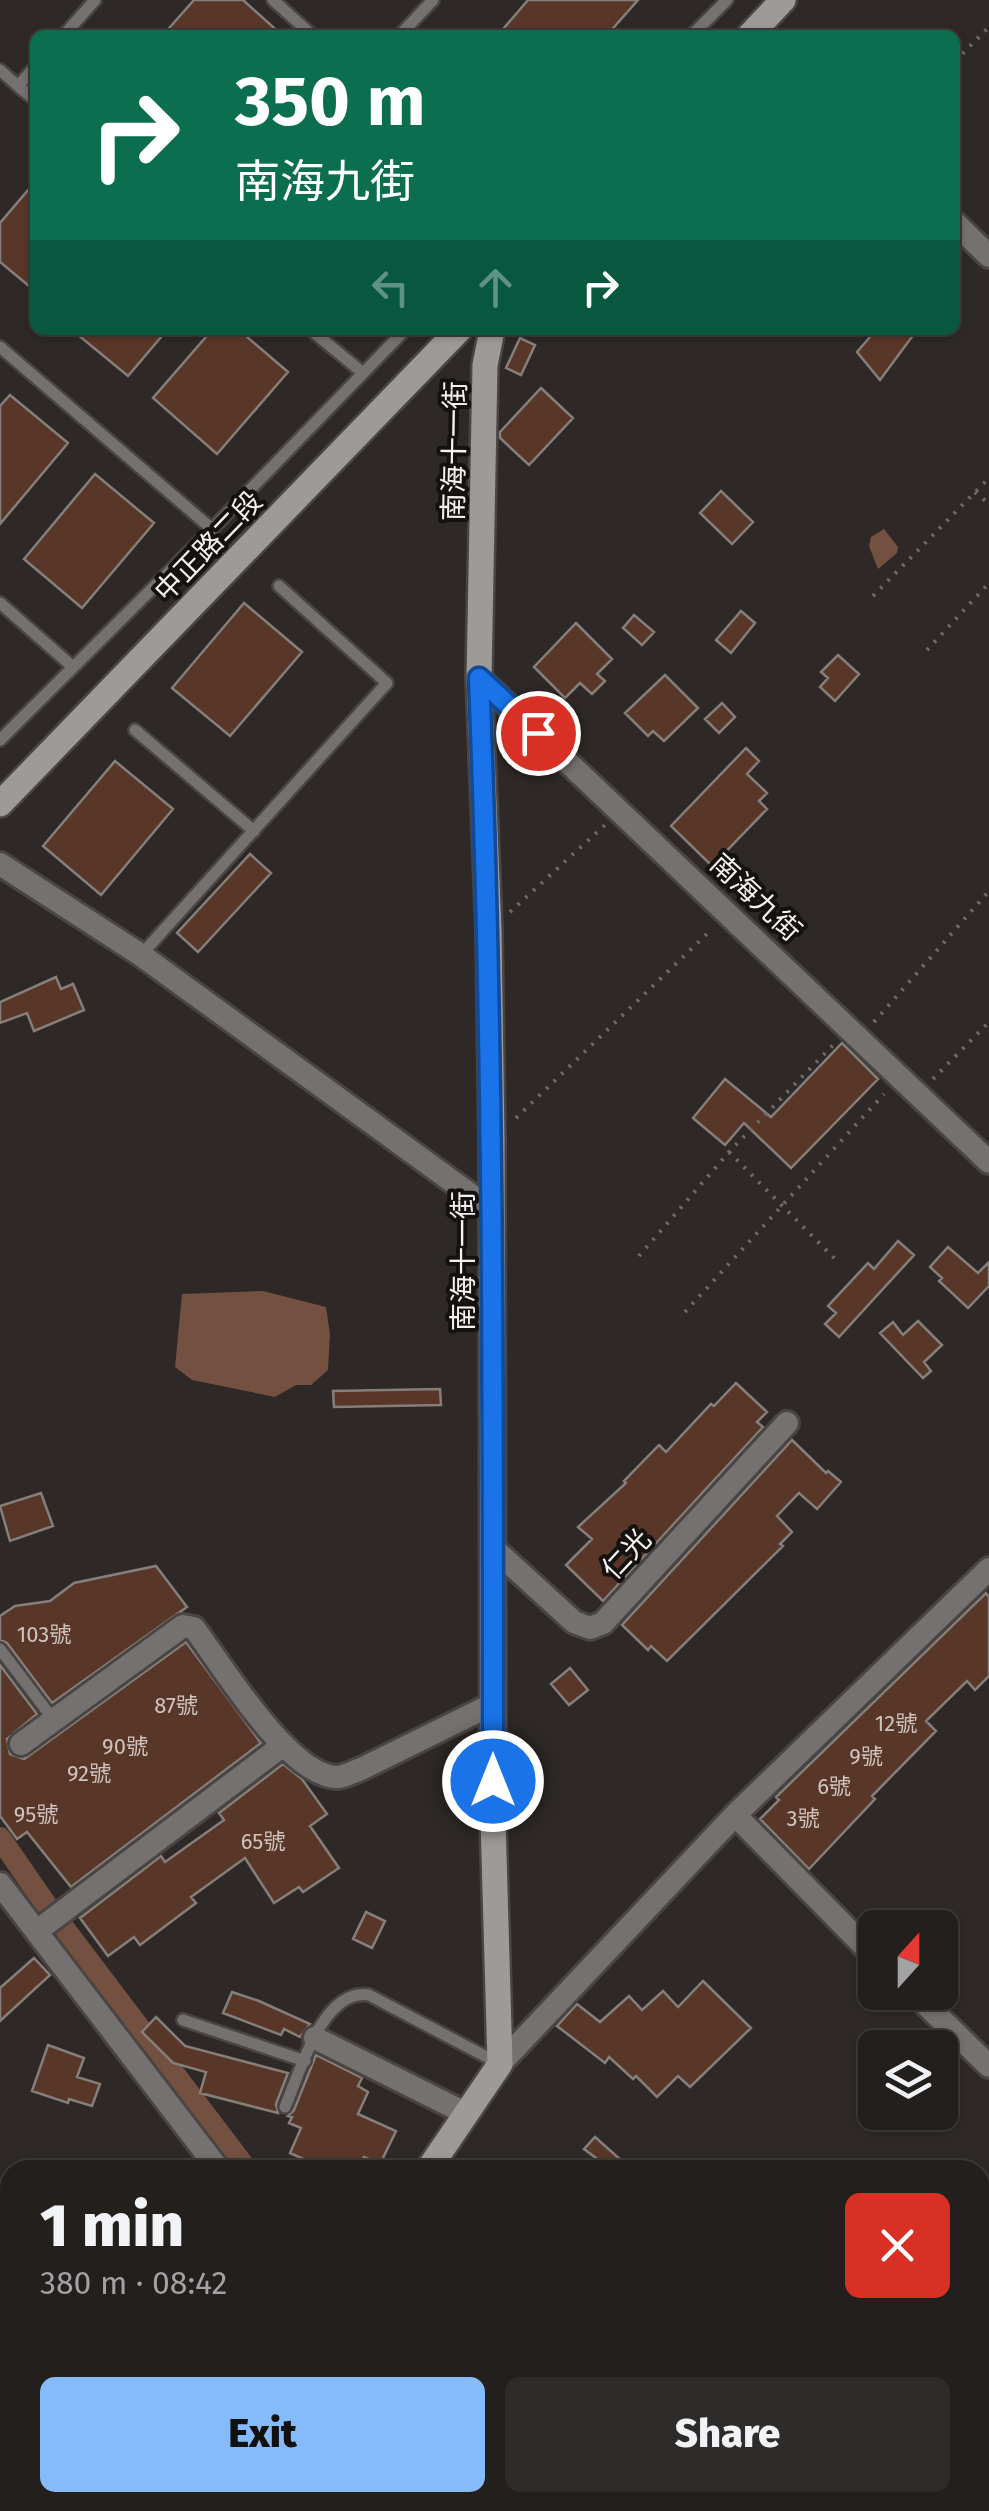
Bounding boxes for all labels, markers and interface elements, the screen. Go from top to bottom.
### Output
text: 350 m [235,60,426,144]
icon: right [70,70,200,200]
text: 南海九街 [235,155,415,209]
icon: left [363,260,418,315]
icon: ahead [468,260,523,315]
icon: right [573,260,628,315]
street label: 南海十一街 [437,381,472,521]
street label: 中正路二段 [148,485,269,608]
pin [496,691,581,776]
icon: arrive [511,706,566,761]
street label: 南海九街 [703,847,808,948]
street label: 南海十一街 [447,1191,480,1331]
street label: 仁光 [595,1523,658,1586]
house number: 103號 [17,1621,71,1648]
house number: 87號 [154,1692,198,1719]
house number: 12號 [875,1710,917,1737]
position arrow [441,1729,545,1833]
house number: 90號 [102,1733,148,1760]
house number: 9號 [849,1743,883,1770]
house number: 92號 [67,1760,111,1787]
house number: 6號 [817,1773,851,1800]
house number: 95號 [14,1801,58,1828]
house number: 3號 [787,1805,819,1832]
house number: 65號 [241,1828,285,1855]
north arrow [858,1910,958,2010]
map controls [858,1910,958,2130]
button: layers [858,2030,958,2130]
text: 1 min [40,2190,184,2262]
button: close [845,2193,950,2298]
text: 380 m · 08:42 [40,2264,227,2302]
button: Exit [40,2377,485,2492]
button: Share [505,2377,950,2492]

